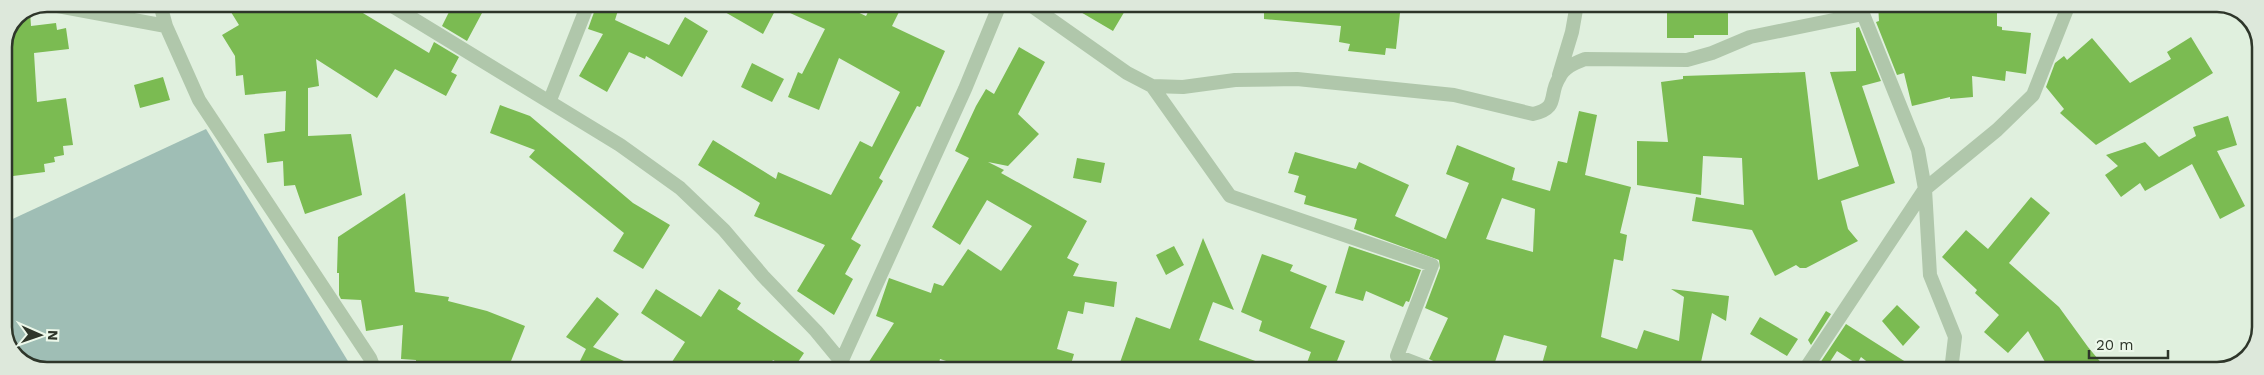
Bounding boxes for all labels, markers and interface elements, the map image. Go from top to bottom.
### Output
north arrow [15,310,65,360]
scale bar [2089,328,2168,360]
text: N [45,330,61,341]
text: 20 m [2096,336,2134,354]

